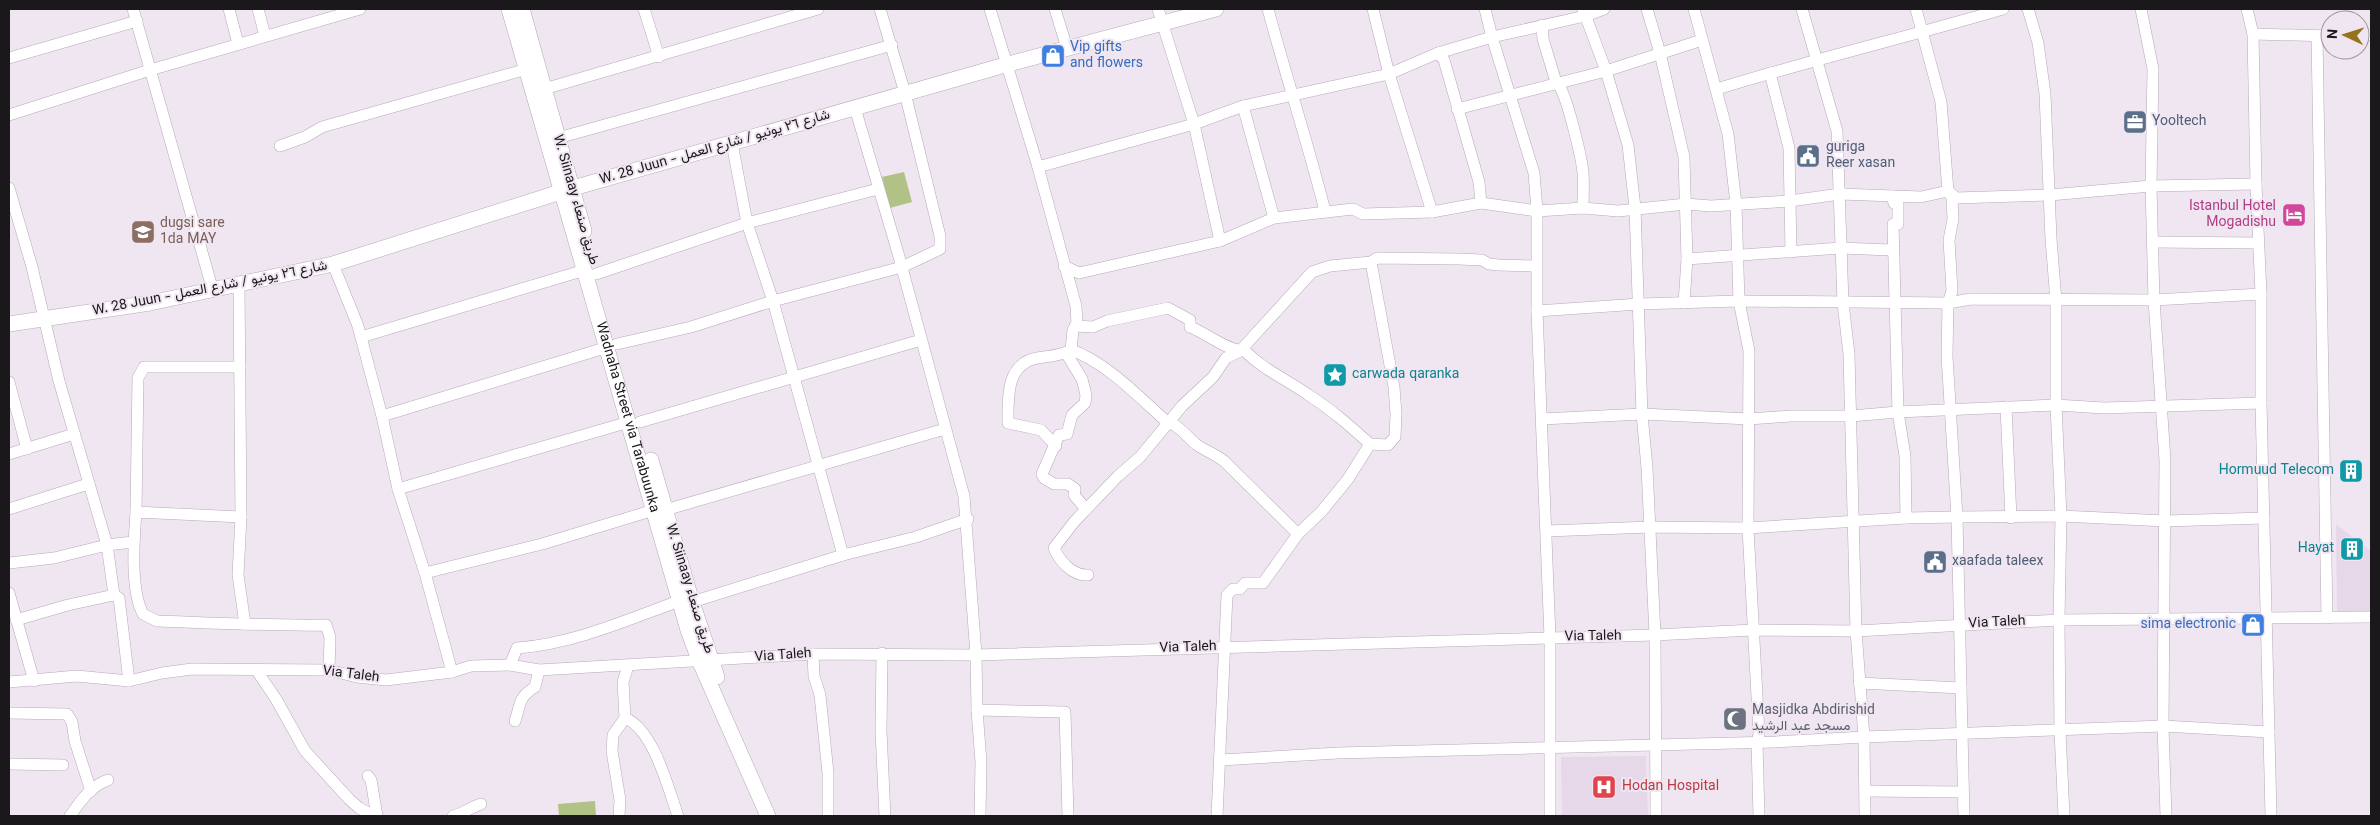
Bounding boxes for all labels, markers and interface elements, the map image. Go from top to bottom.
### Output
north arrow [2320,10,2370,60]
text: N [2323,29,2345,40]
place label: Vip gifts and flowers [1070,37,1143,75]
shop icon: Vip gifts and flowers [1040,43,1066,69]
street label: W. 28 Juun - شارع ٢٦ يونيو / شارع العمل [597,105,833,191]
office icon: Yooltech [2122,109,2148,135]
place label: Yooltech [2152,111,2206,133]
street label: W. Siinaay طريق صنعاء [546,132,604,268]
place label: guriga Reer xasan [1826,137,1895,175]
public building icon: guriga Reer xasan [1795,143,1821,169]
place label: Istanbul Hotel Mogadishu [2189,196,2276,234]
hotel icon: Istanbul Hotel Mogadishu [2281,202,2307,228]
place label: dugsi sare 1da MAY [160,213,225,251]
school or university icon: dugsi sare 1da MAY [130,219,156,245]
street label: W. 28 Juun - شارع ٢٦ يونيو / شارع العمل [91,255,329,323]
street label: Wadnaha Street via Tarabuunka [589,319,665,515]
place icon: carwada qaranka [1322,362,1348,388]
place label: carwada qaranka [1352,364,1459,386]
building icon: Hormuud Telecom [2338,458,2364,484]
place label: Hormuud Telecom [2219,460,2334,482]
street label: W. Siinaay طريق صنعاء [659,521,719,657]
building icon: Hayat [2339,536,2365,562]
place label: Hayat [2298,538,2334,560]
public building icon: xaafada taleex [1922,549,1948,575]
place label: xaafada taleex [1952,551,2043,573]
street label: Via Taleh [1968,611,2026,635]
shop icon: sima electronic [2240,612,2266,638]
place label: sima electronic [2141,614,2236,636]
street label: Via Taleh [1564,626,1622,648]
street label: Via Taleh [1159,636,1217,660]
street label: Via Taleh [754,643,812,669]
street label: Via Taleh [321,661,381,689]
place label: Masjidka Abdirishid مسجد عبد الرشيد [1752,700,1875,738]
mosque icon: Masjidka Abdirishid مسجد عبد الرشيد [1722,706,1748,732]
hospital icon: Hodan Hospital [1591,774,1617,800]
place label: Hodan Hospital [1622,776,1719,798]

